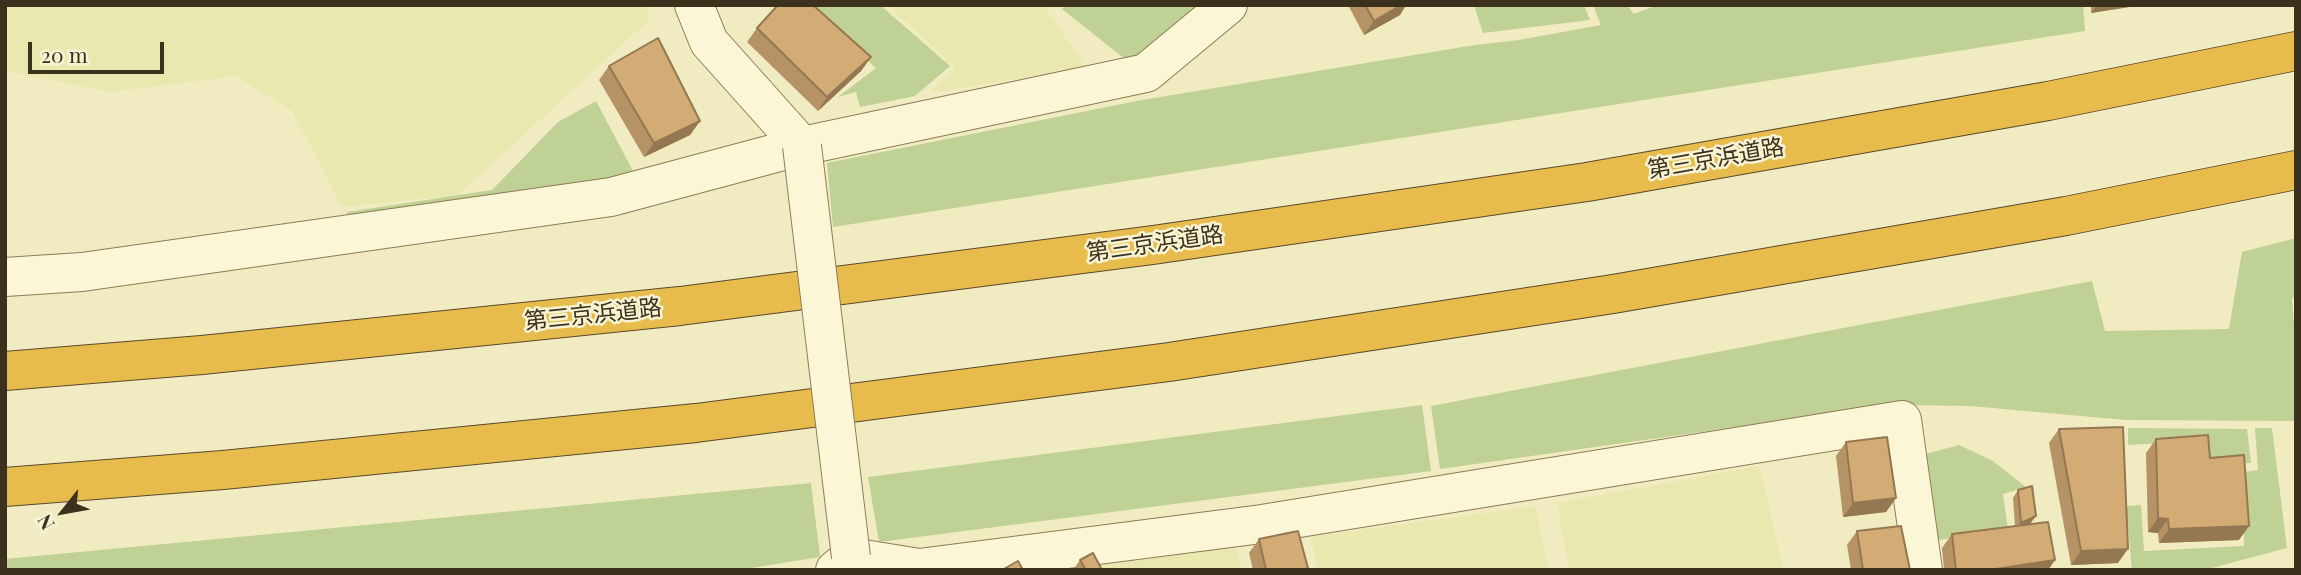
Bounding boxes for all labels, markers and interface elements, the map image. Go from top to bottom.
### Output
scale bar [32,28,168,72]
text: 20 m [41,40,88,68]
street label: 第三京浜道路 [1646,133,1786,185]
street label: 第三京浜道路 [1085,221,1225,267]
street label: 第三京浜道路 [523,294,663,336]
north arrow [28,477,98,547]
text: N [30,510,60,535]

